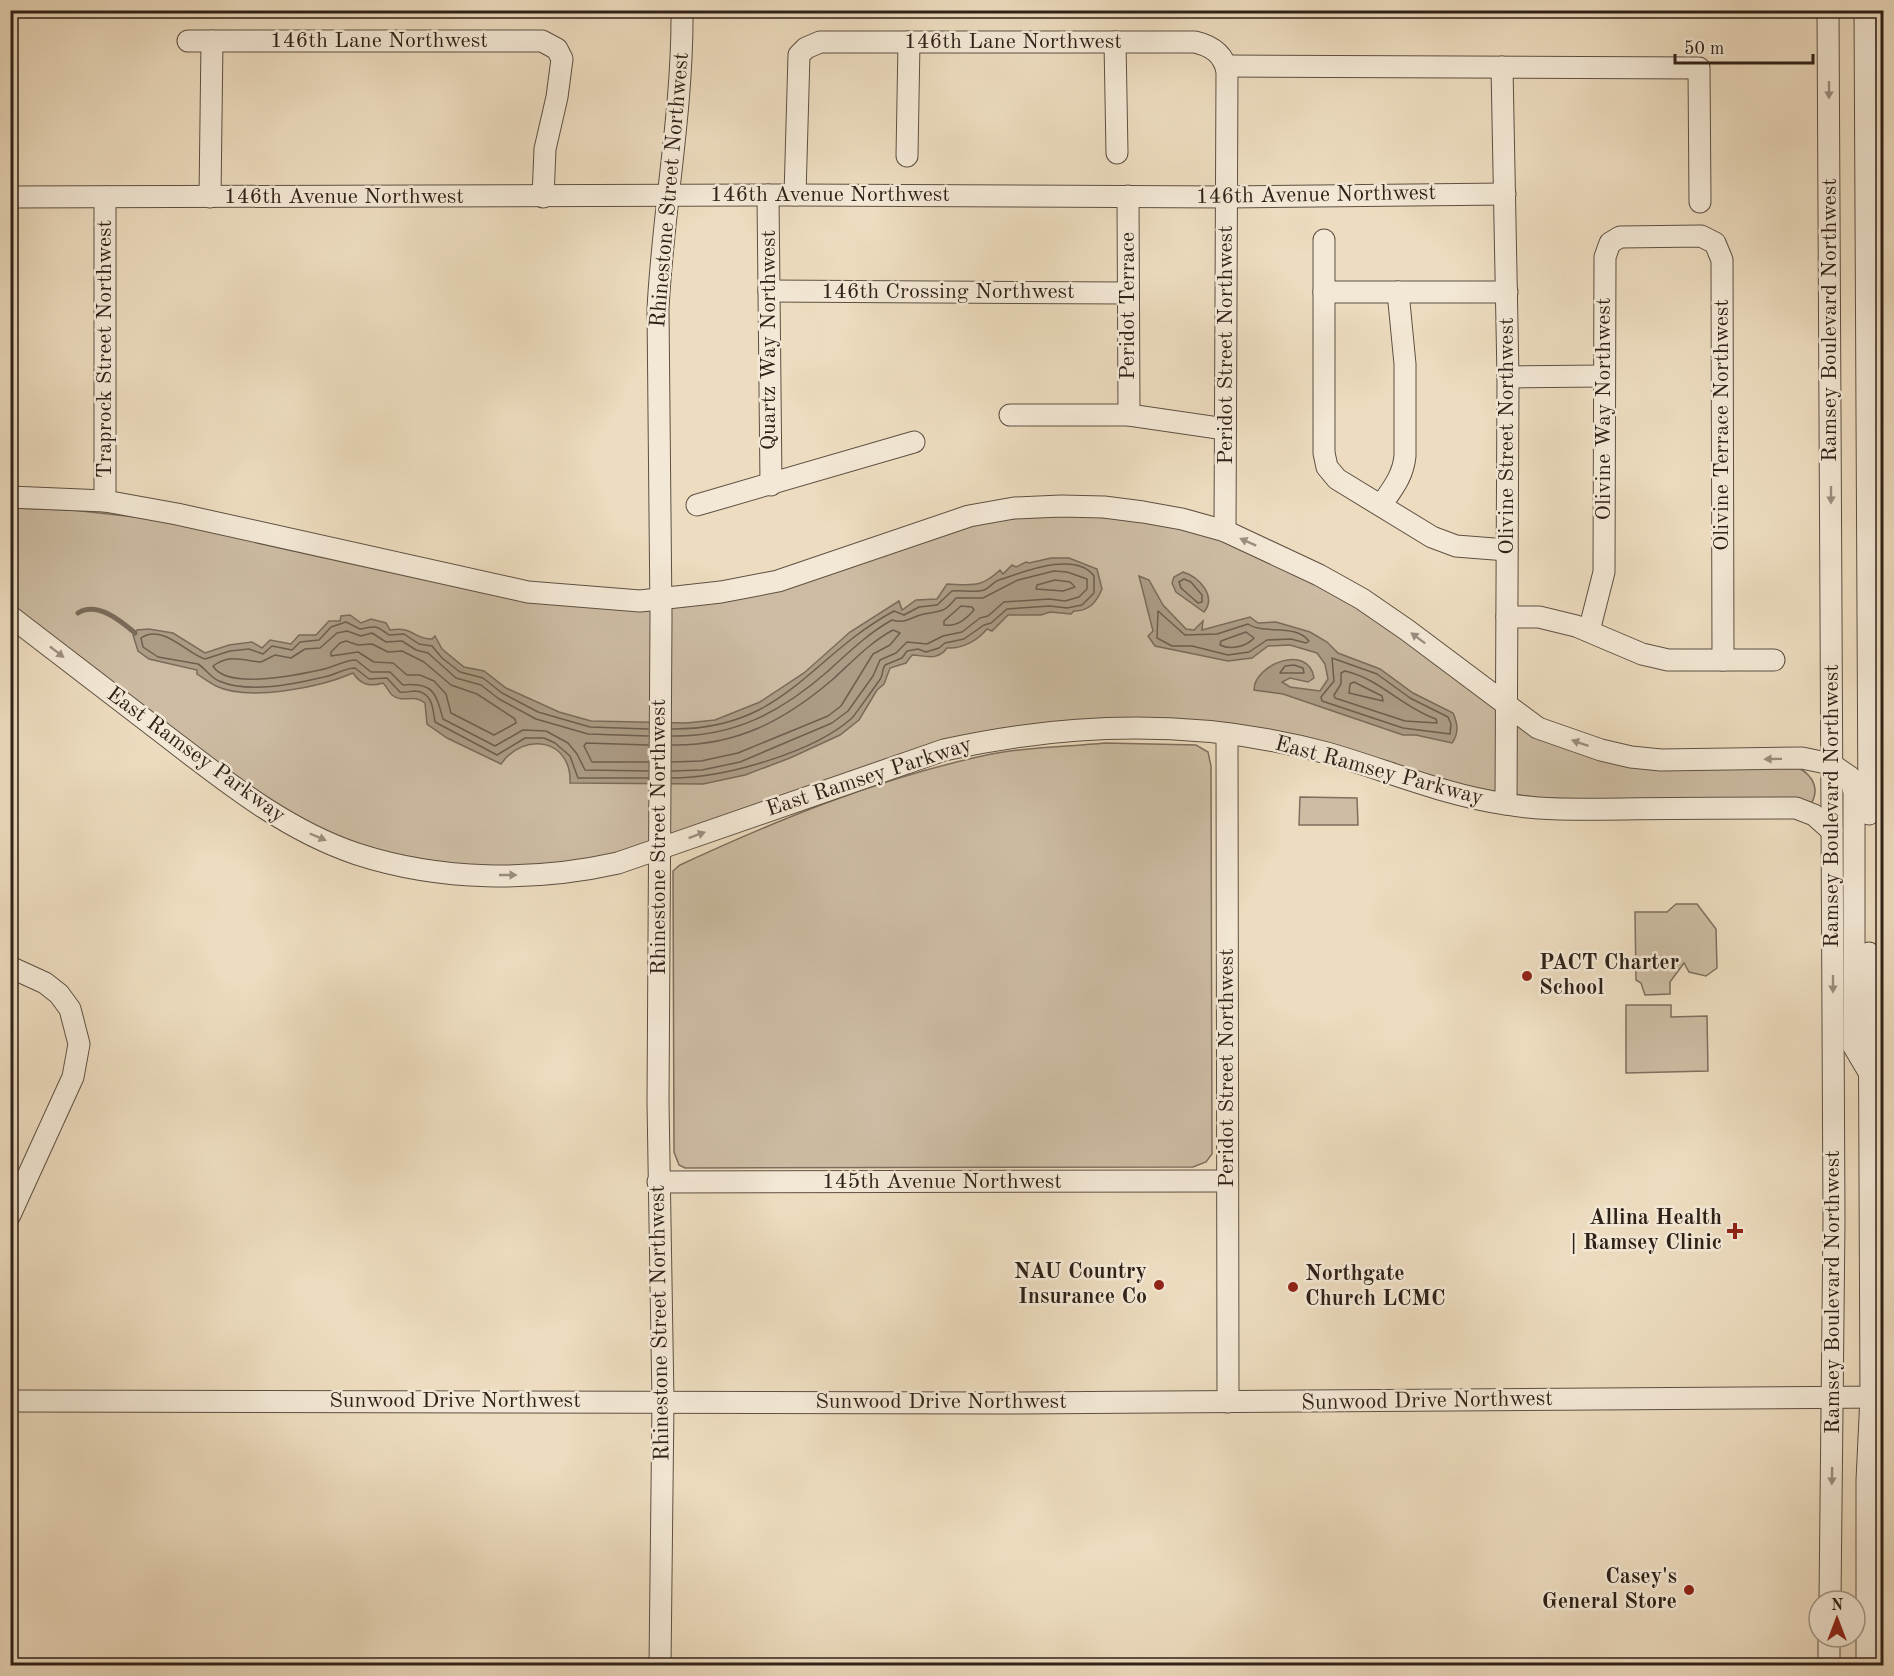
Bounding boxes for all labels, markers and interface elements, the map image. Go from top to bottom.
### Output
scale bar [1675,27,1813,65]
street label: 146th Lane Northwest [270,30,488,52]
street label: 146th Lane Northwest [904,31,1122,53]
text: 50 m [1684,40,1724,58]
street label: Rhinestone Street Northwest [647,51,693,329]
one-way arrow [1824,80,1834,99]
street label: Ramsey Boulevard Northwest [1819,178,1841,462]
street label: 146th Avenue Northwest [1196,182,1436,208]
street label: 146th Avenue Northwest [710,184,950,206]
street label: 146th Avenue Northwest [224,186,464,208]
street label: Traprock Street Northwest [94,220,116,478]
street label: Peridot Street Northwest [1215,225,1237,465]
street label: Quartz Way Northwest [758,230,780,450]
street label: Peridot Terrace [1117,232,1139,380]
street label: 146th Crossing Northwest [821,281,1075,303]
street label: Olivine Way Northwest [1593,297,1615,521]
street label: Olivine Terrace Northwest [1711,299,1733,551]
street label: Olivine Street Northwest [1496,317,1518,555]
one-way arrow [1826,485,1836,504]
one-way arrow [1239,537,1257,547]
one-way arrow [1410,632,1425,644]
one-way arrow [49,646,65,659]
street label: Ramsey Boulevard Northwest [1821,664,1843,948]
street label: East Ramsey Parkway [103,683,290,827]
street label: Rhinestone Street Northwest [648,699,670,975]
street label: East Ramsey Parkway [763,733,975,821]
street label: East Ramsey Parkway [1272,733,1486,810]
one-way arrow [1571,738,1589,748]
one-way arrow [1763,754,1782,763]
one-way arrow [688,830,706,840]
one-way arrow [310,832,328,842]
one-way arrow [498,870,517,880]
street label: Peridot Street Northwest [1216,948,1238,1188]
place label: PACT Charter School [1539,952,1679,999]
marker: PACT Charter School [1520,969,1534,983]
one-way arrow [1828,974,1838,993]
street label: Ramsey Boulevard Northwest [1822,1150,1844,1434]
street label: 145th Avenue Northwest [822,1171,1062,1193]
street label: Rhinestone Street Northwest [647,1185,673,1461]
place label: Allina Health | Ramsey Clinic [1570,1207,1722,1254]
marker: Allina Health | Ramsey Clinic [1726,1222,1744,1240]
place label: NAU Country Insurance Co [1014,1261,1147,1308]
place label: Northgate Church LCMC [1305,1263,1446,1310]
marker: NAU Country Insurance Co [1152,1278,1166,1292]
marker: Northgate Church LCMC [1286,1280,1300,1294]
street label: Sunwood Drive Northwest [1301,1388,1553,1414]
street label: Sunwood Drive Northwest [329,1390,581,1412]
street label: Sunwood Drive Northwest [815,1391,1067,1413]
one-way arrow [1827,1466,1837,1485]
place label: Casey's General Store [1542,1566,1677,1613]
marker: Casey's General Store [1682,1583,1696,1597]
north arrow [1807,1589,1867,1649]
text: N [1831,1598,1844,1614]

